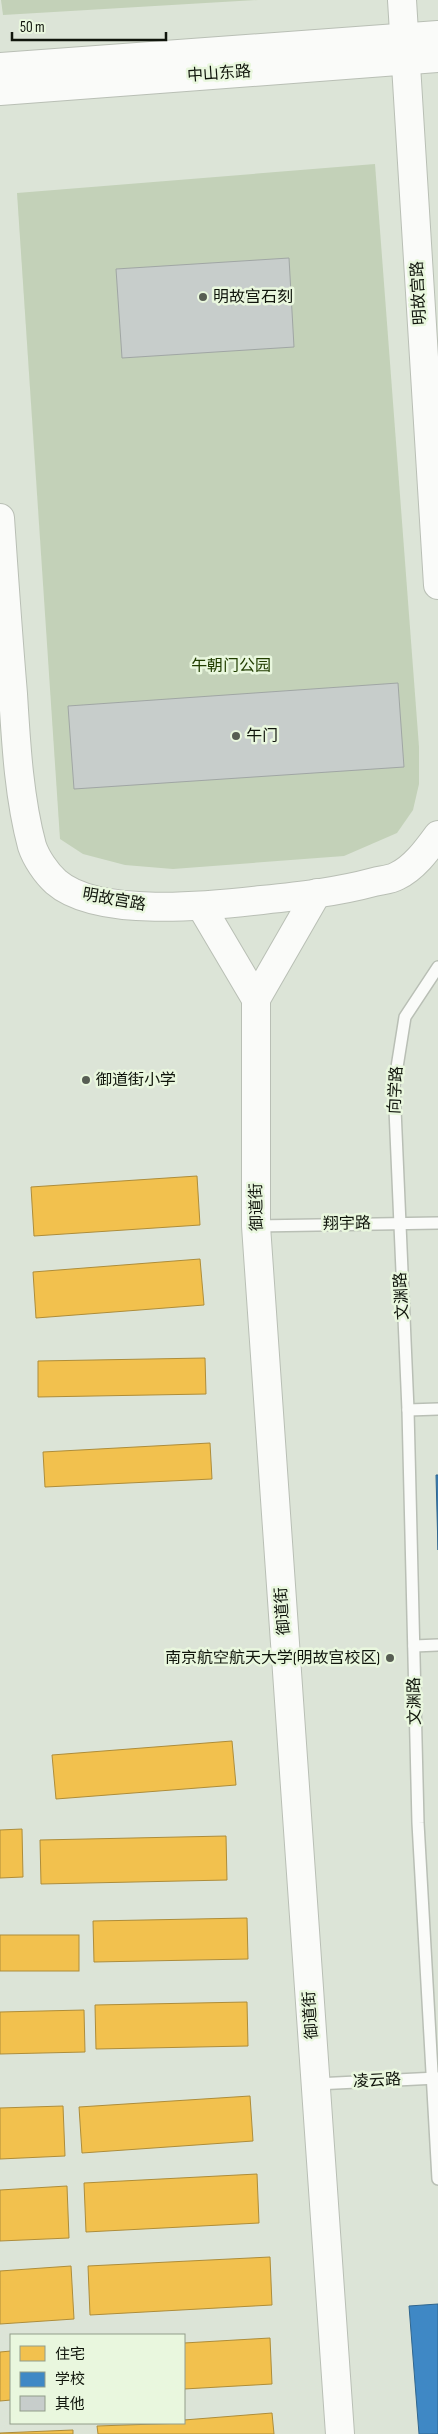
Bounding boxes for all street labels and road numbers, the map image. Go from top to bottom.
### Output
street label: 中山东路 [186,62,252,86]
street label: 明故宫路 [408,261,430,325]
street label: 明故宫路 [81,885,147,915]
street label: 向学路 [385,1066,407,1114]
street label: 御道街 [247,1183,267,1231]
street label: 翔宇路 [323,1214,371,1234]
street label: 文渊路 [391,1272,413,1320]
street label: 御道街 [272,1586,294,1636]
street label: 文渊路 [405,1677,425,1725]
street label: 御道街 [300,1990,322,2040]
street label: 凌云路 [353,2070,401,2092]

